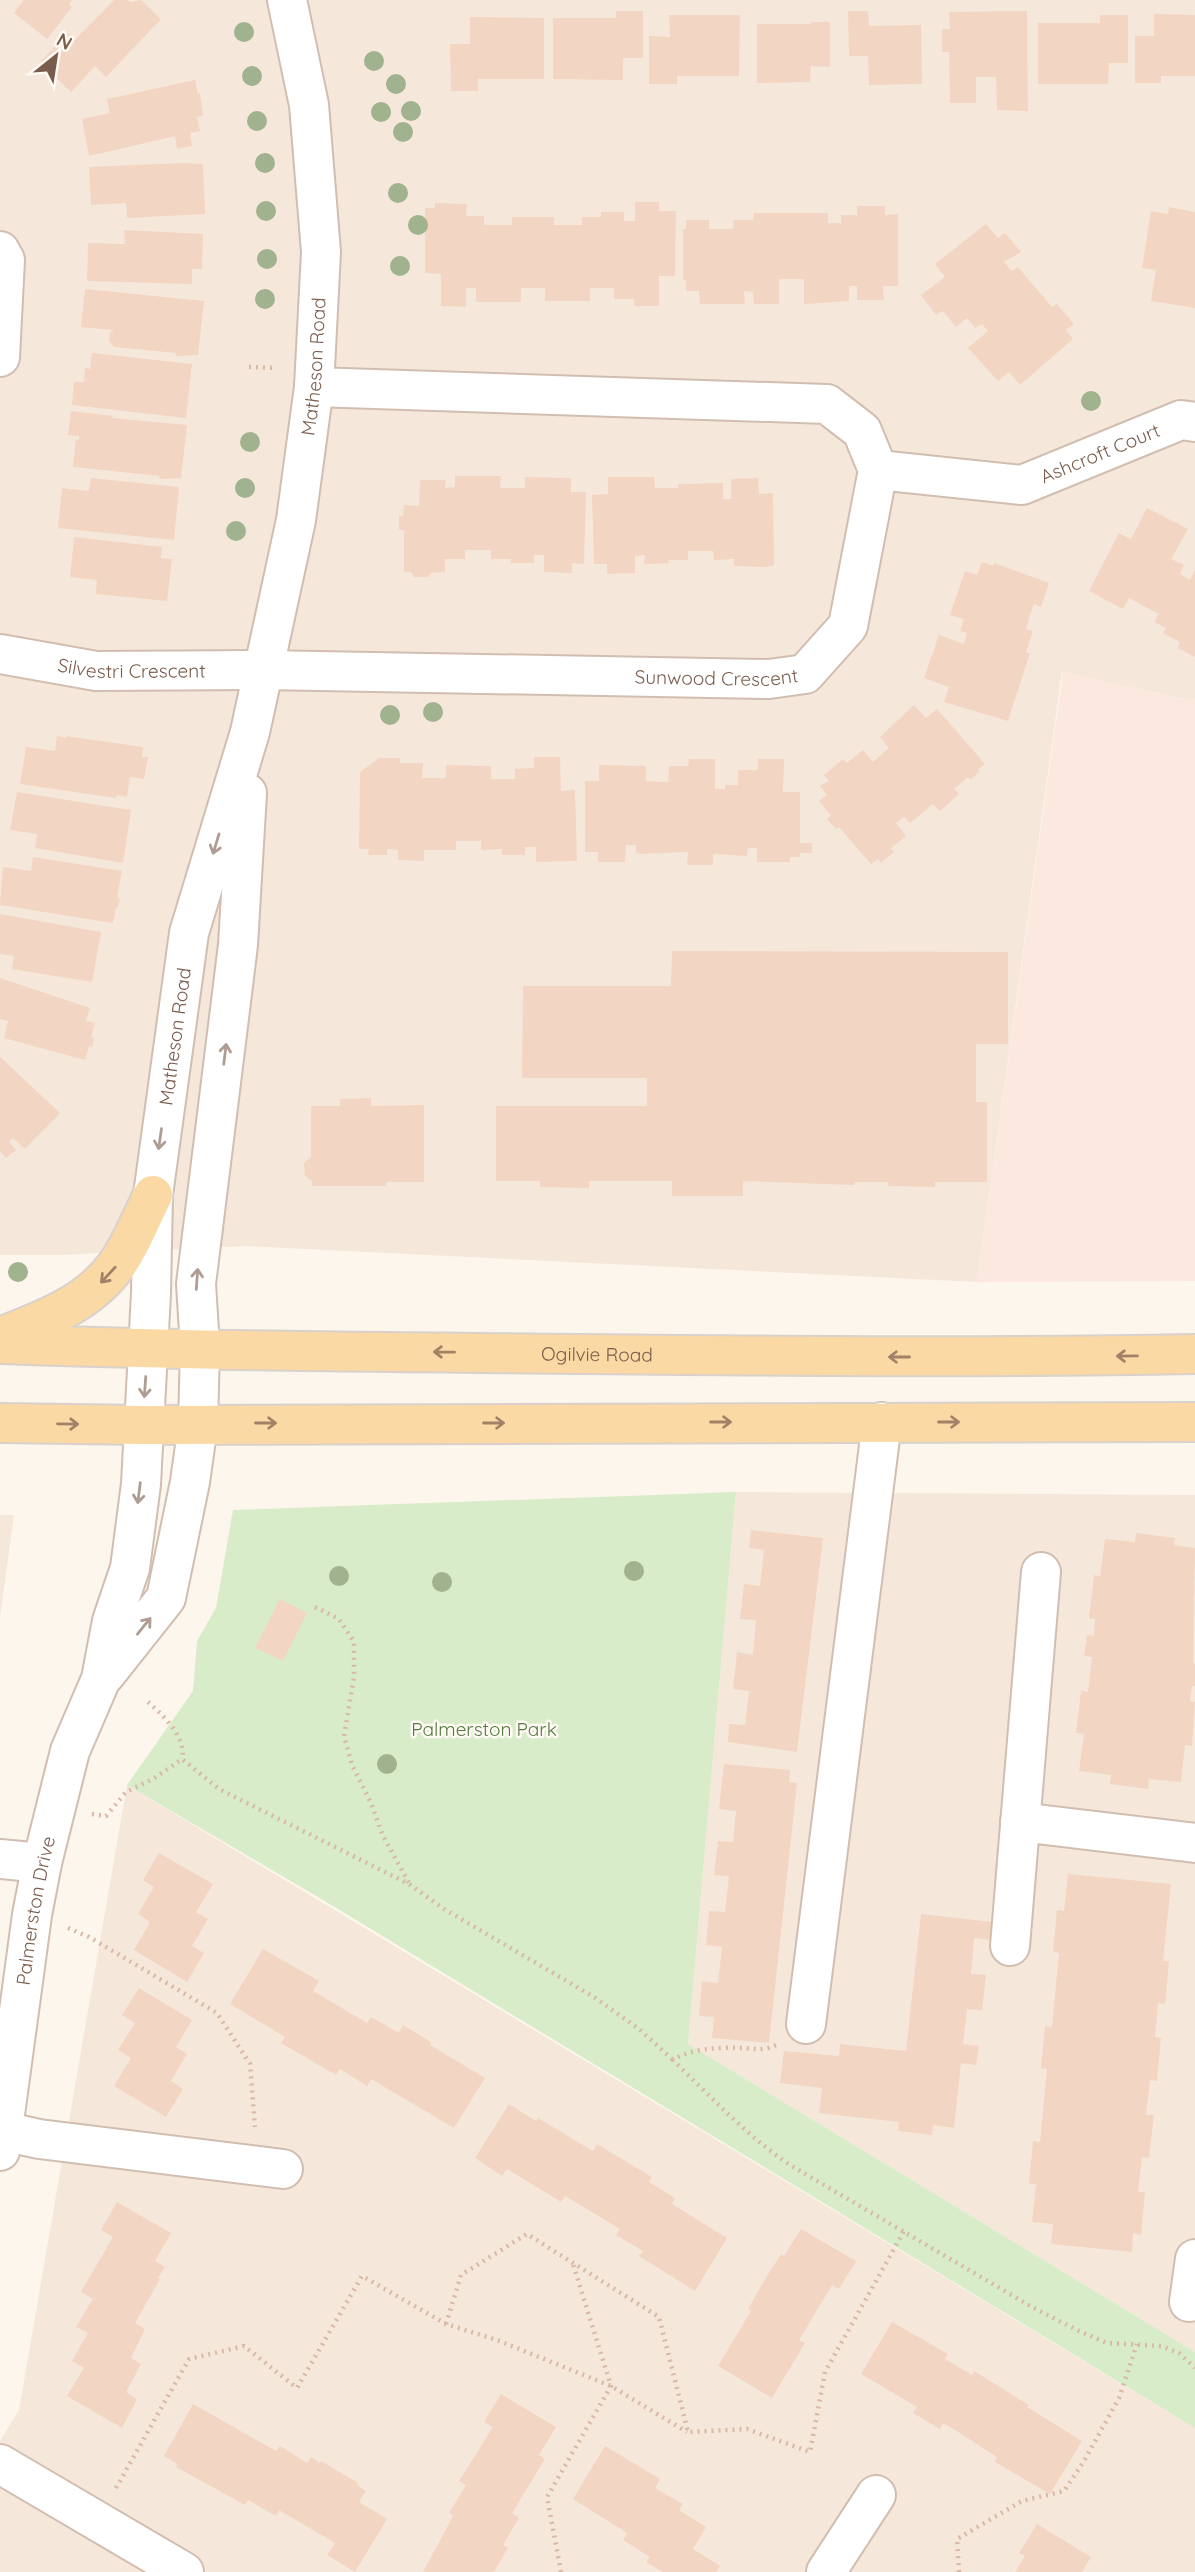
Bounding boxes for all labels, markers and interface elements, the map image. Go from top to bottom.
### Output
north arrow [21,21,91,91]
text: N [52,27,77,55]
street label: Matheson Road [296,297,331,437]
street label: Ashcroft Court [1037,418,1163,488]
street label: Silvestri Crescent [56,652,206,683]
street label: Sunwood Crescent [634,663,800,691]
one-way arrow [209,833,222,855]
street label: Matheson Road [153,966,196,1107]
one-way arrow [218,1043,231,1065]
one-way arrow [154,1127,167,1150]
one-way arrow [99,1266,116,1283]
one-way arrow [191,1269,204,1291]
street label: Ogilvie Road [541,1342,653,1367]
one-way arrow [433,1345,456,1359]
one-way arrow [1116,1349,1139,1362]
one-way arrow [888,1350,911,1363]
one-way arrow [139,1375,152,1398]
one-way arrow [710,1415,733,1429]
one-way arrow [937,1415,960,1429]
one-way arrow [255,1416,278,1430]
one-way arrow [482,1416,505,1430]
one-way arrow [56,1417,79,1431]
one-way arrow [133,1482,146,1504]
one-way arrow [136,1617,152,1635]
park label: Palmerston Park [411,1717,557,1741]
street label: Palmerston Drive [11,1833,60,1987]

